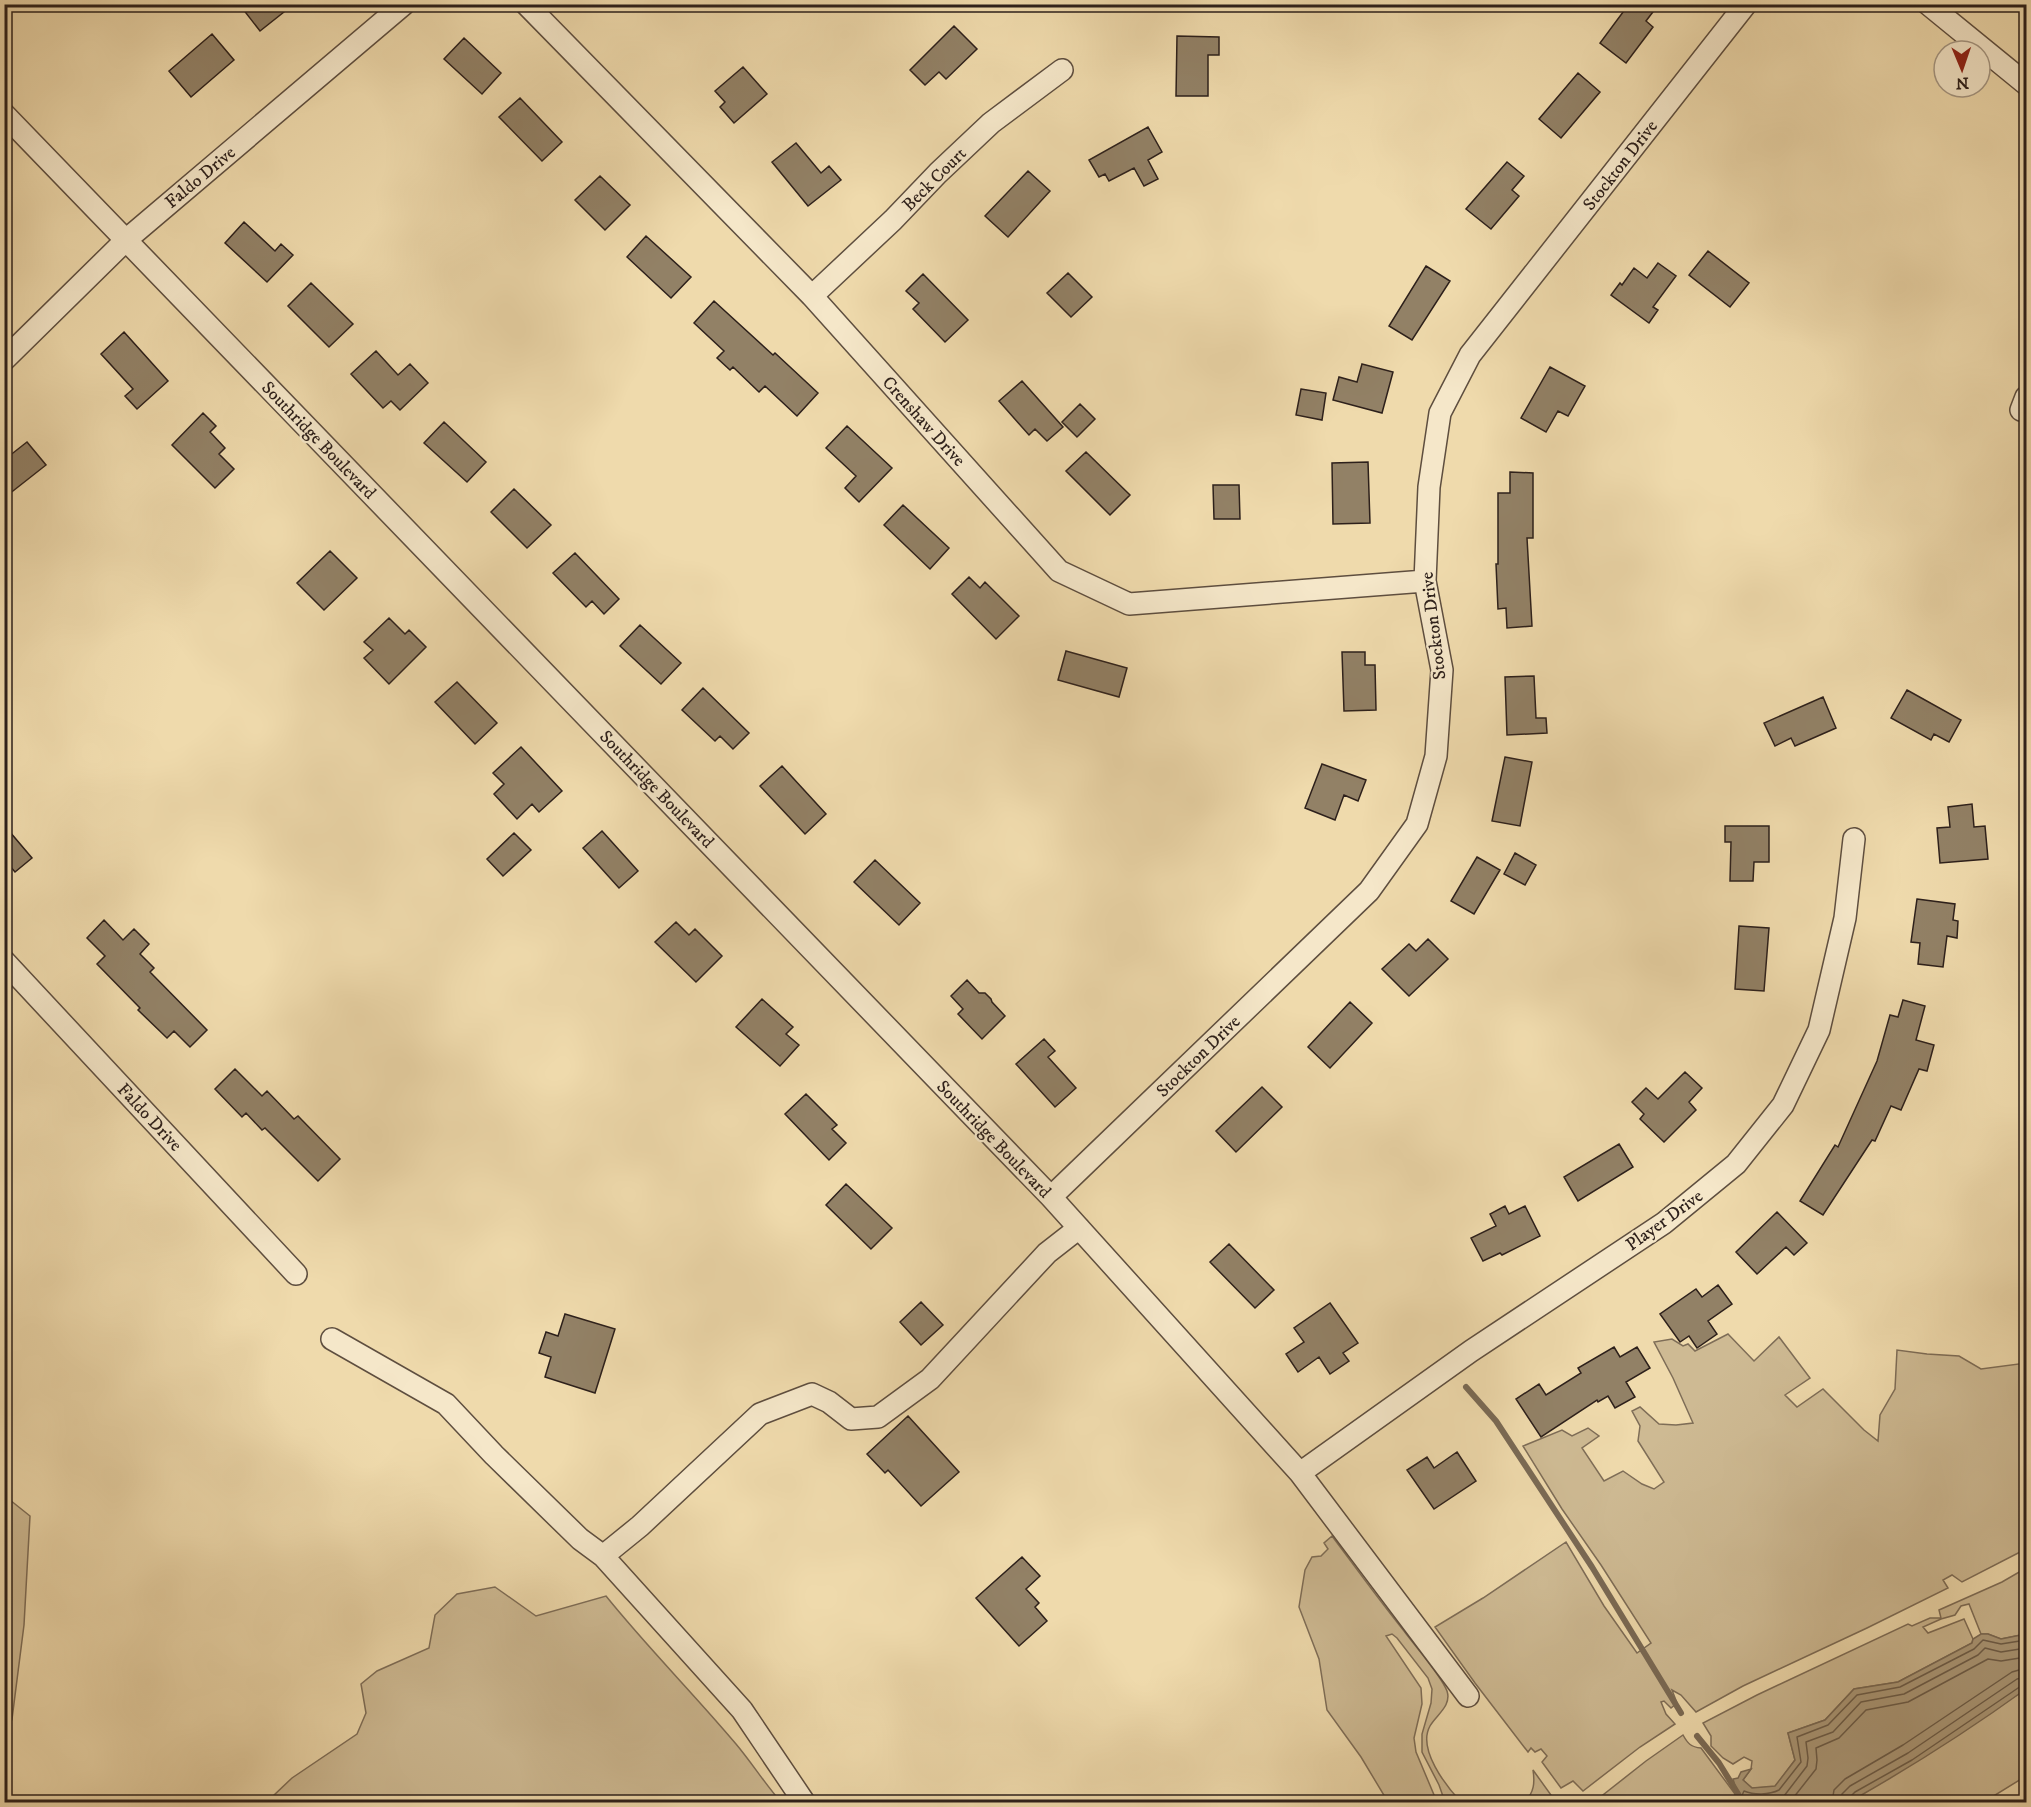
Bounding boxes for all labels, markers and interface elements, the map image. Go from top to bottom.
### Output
north arrow [1932,39,1992,99]
text: N [1956,73,1969,93]
street label: Stockton Drive [1579,116,1663,215]
street label: Faldo Drive [161,142,240,214]
street label: Beck Court [898,143,971,216]
street label: Crenshaw Drive [877,372,970,471]
street label: Southridge Boulevard [256,377,380,504]
street label: Stockton Drive [1416,571,1452,681]
street label: Southridge Boulevard [594,726,718,853]
street label: Stockton Drive [1152,1011,1245,1102]
street label: Southridge Boulevard [931,1076,1055,1203]
street label: Faldo Drive [112,1079,186,1156]
street label: Player Drive [1622,1185,1707,1256]

